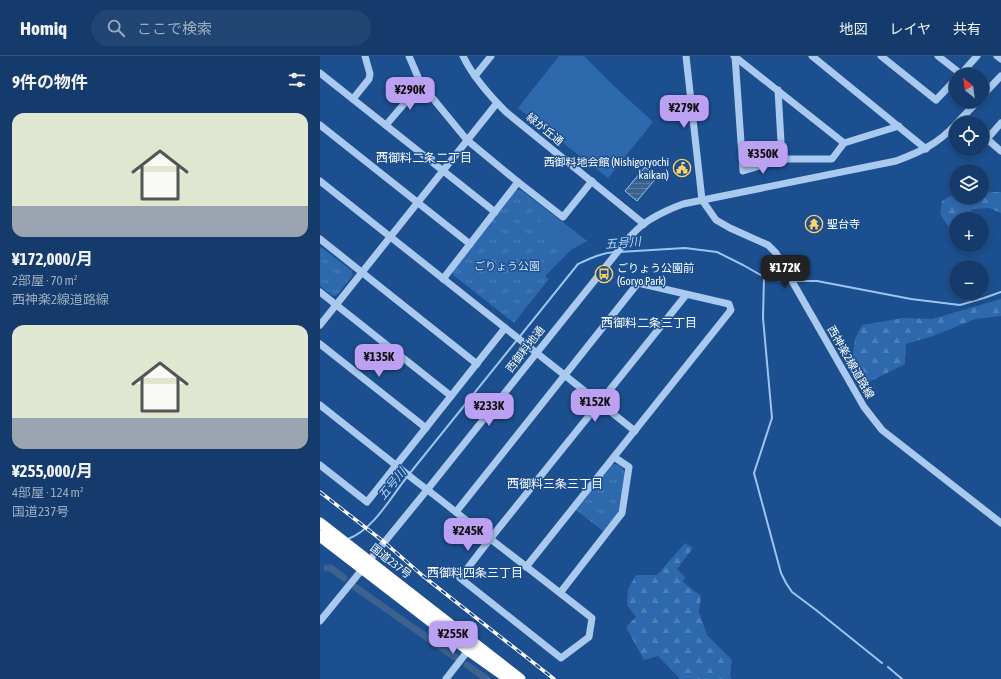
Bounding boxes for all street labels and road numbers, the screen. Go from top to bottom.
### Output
street label: 緑が丘通 [524,110,566,148]
street label: 西神楽2線道路線 [825,323,877,401]
street label: 西御料地通 [503,324,547,374]
street label: 国道237号 [368,541,414,581]

